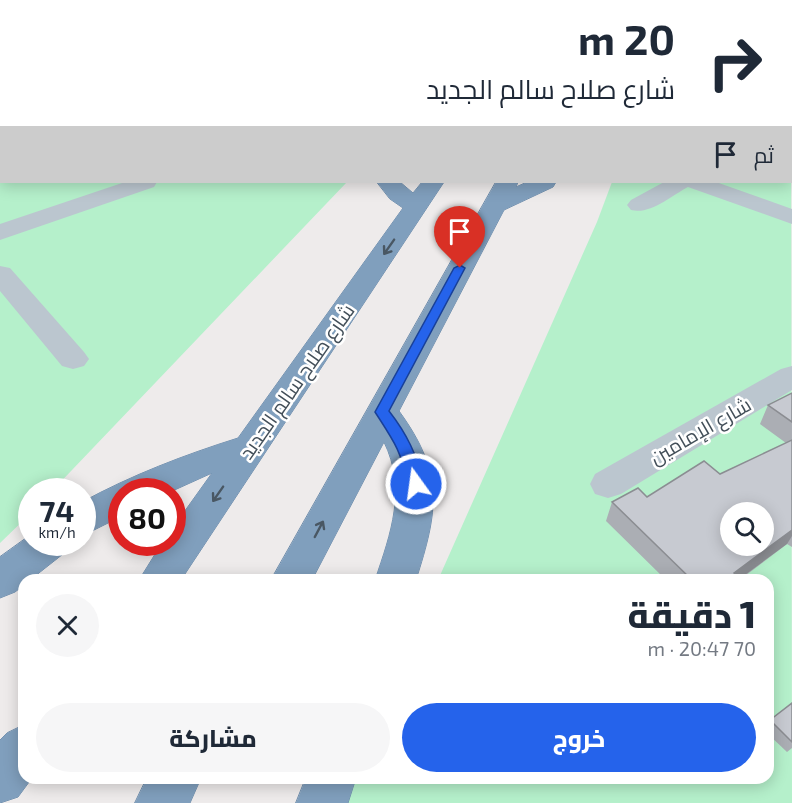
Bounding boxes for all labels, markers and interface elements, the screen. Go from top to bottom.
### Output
text: 20 m [578,13,675,63]
icon: right [696,24,774,102]
text: شارع صلاح سالم الجديد [426,72,675,104]
icon: arrive [709,138,742,171]
text: ثم [754,141,774,167]
pin [434,206,485,268]
icon: arrive [443,215,476,248]
one-way arrow [382,238,394,255]
street label: شارع صلاح سالم الجديد [233,299,361,465]
street label: شارع الإمامين [645,391,756,471]
position arrow [384,452,448,516]
speed limit sign: 80 [108,478,186,556]
one-way arrow [212,486,224,502]
text: 74 [40,492,74,528]
map controls [720,502,774,556]
button: search [720,502,774,556]
one-way arrow [313,521,325,538]
text: km/h [38,523,76,541]
text: 1 دقيقة [628,592,756,635]
button: close [36,594,99,657]
text: 70 m · 20:47 [647,636,756,660]
button: مشاركة [36,703,390,772]
button: خروج [402,703,756,772]

